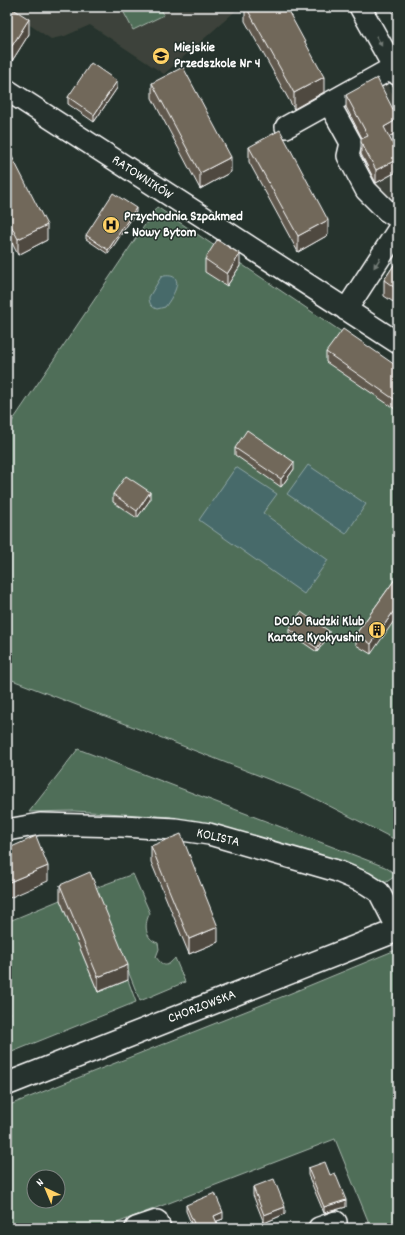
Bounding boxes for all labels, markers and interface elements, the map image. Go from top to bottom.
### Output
one-way arrow [376,35,382,47]
place label: Miejskie Przedszkole Nr 4 [174,38,261,74]
school or university icon: Miejskie Przedszkole Nr 4 [151,46,171,66]
street label: RATOWNIKÓW [107,151,177,206]
place label: Przychodnia Szpakmed - Nowy Bytom [124,207,243,243]
hospital icon: Przychodnia Szpakmed - Nowy Bytom [101,215,121,235]
one-way arrow [373,258,381,268]
place label: DOJO Rudzki Klub Karate Kyokyushin [268,612,365,648]
building icon: DOJO Rudzki Klub Karate Kyokyushin [367,620,387,640]
street label: KOLISTA [194,823,242,853]
street label: CHORZOWSKA [165,985,239,1029]
north arrow [26,1169,66,1209]
text: N [33,1175,48,1191]

